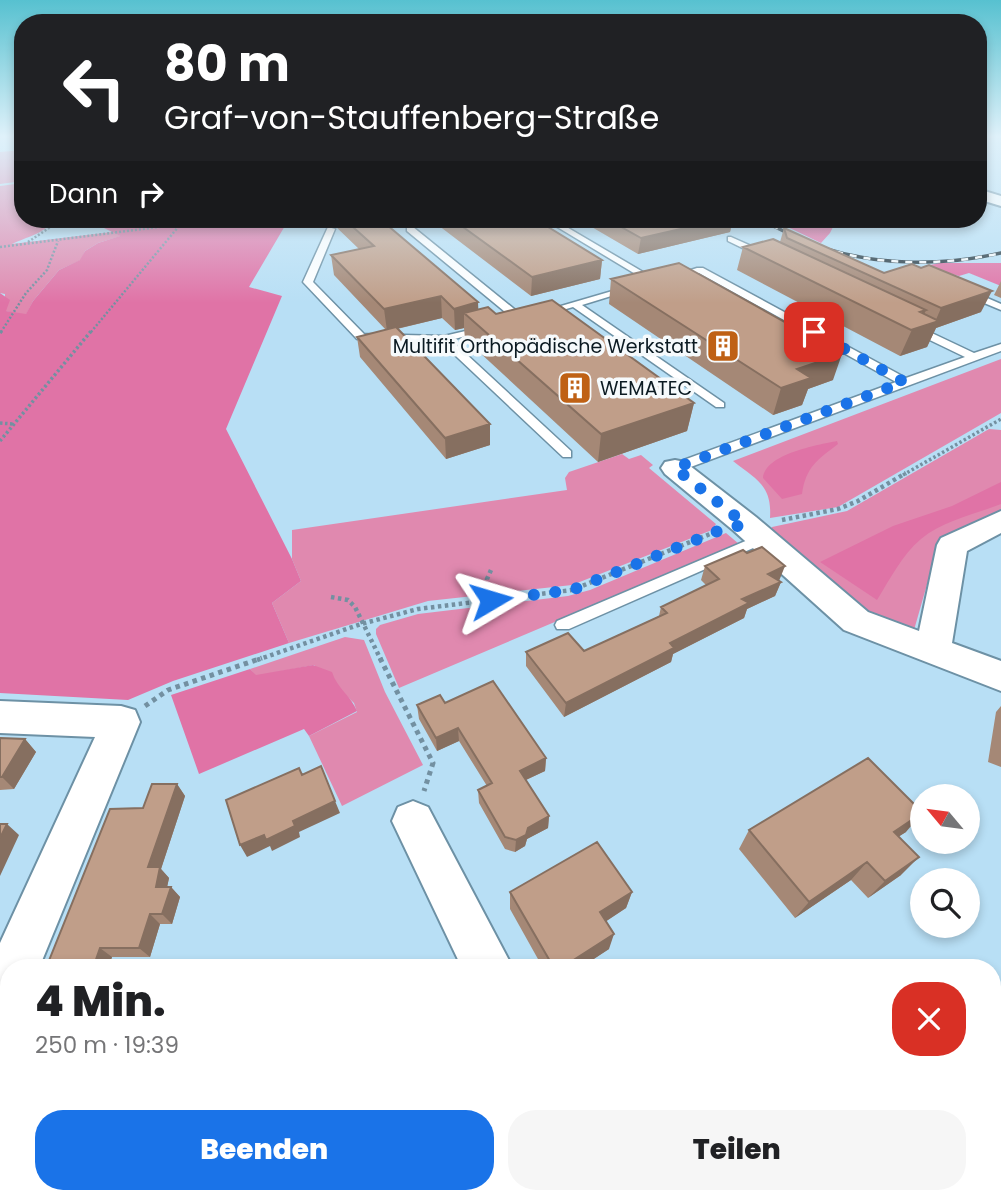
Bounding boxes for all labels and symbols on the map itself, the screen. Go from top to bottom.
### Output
pin [784,302,844,362]
building icon: Multifit Orthopädische Werkstatt [704,327,742,365]
place label: Multifit Orthopädische Werkstatt [393,333,698,360]
building icon: WEMATEC [556,369,594,407]
place label: WEMATEC [600,375,692,402]
position arrow [454,563,528,637]
north arrow [910,784,980,854]

